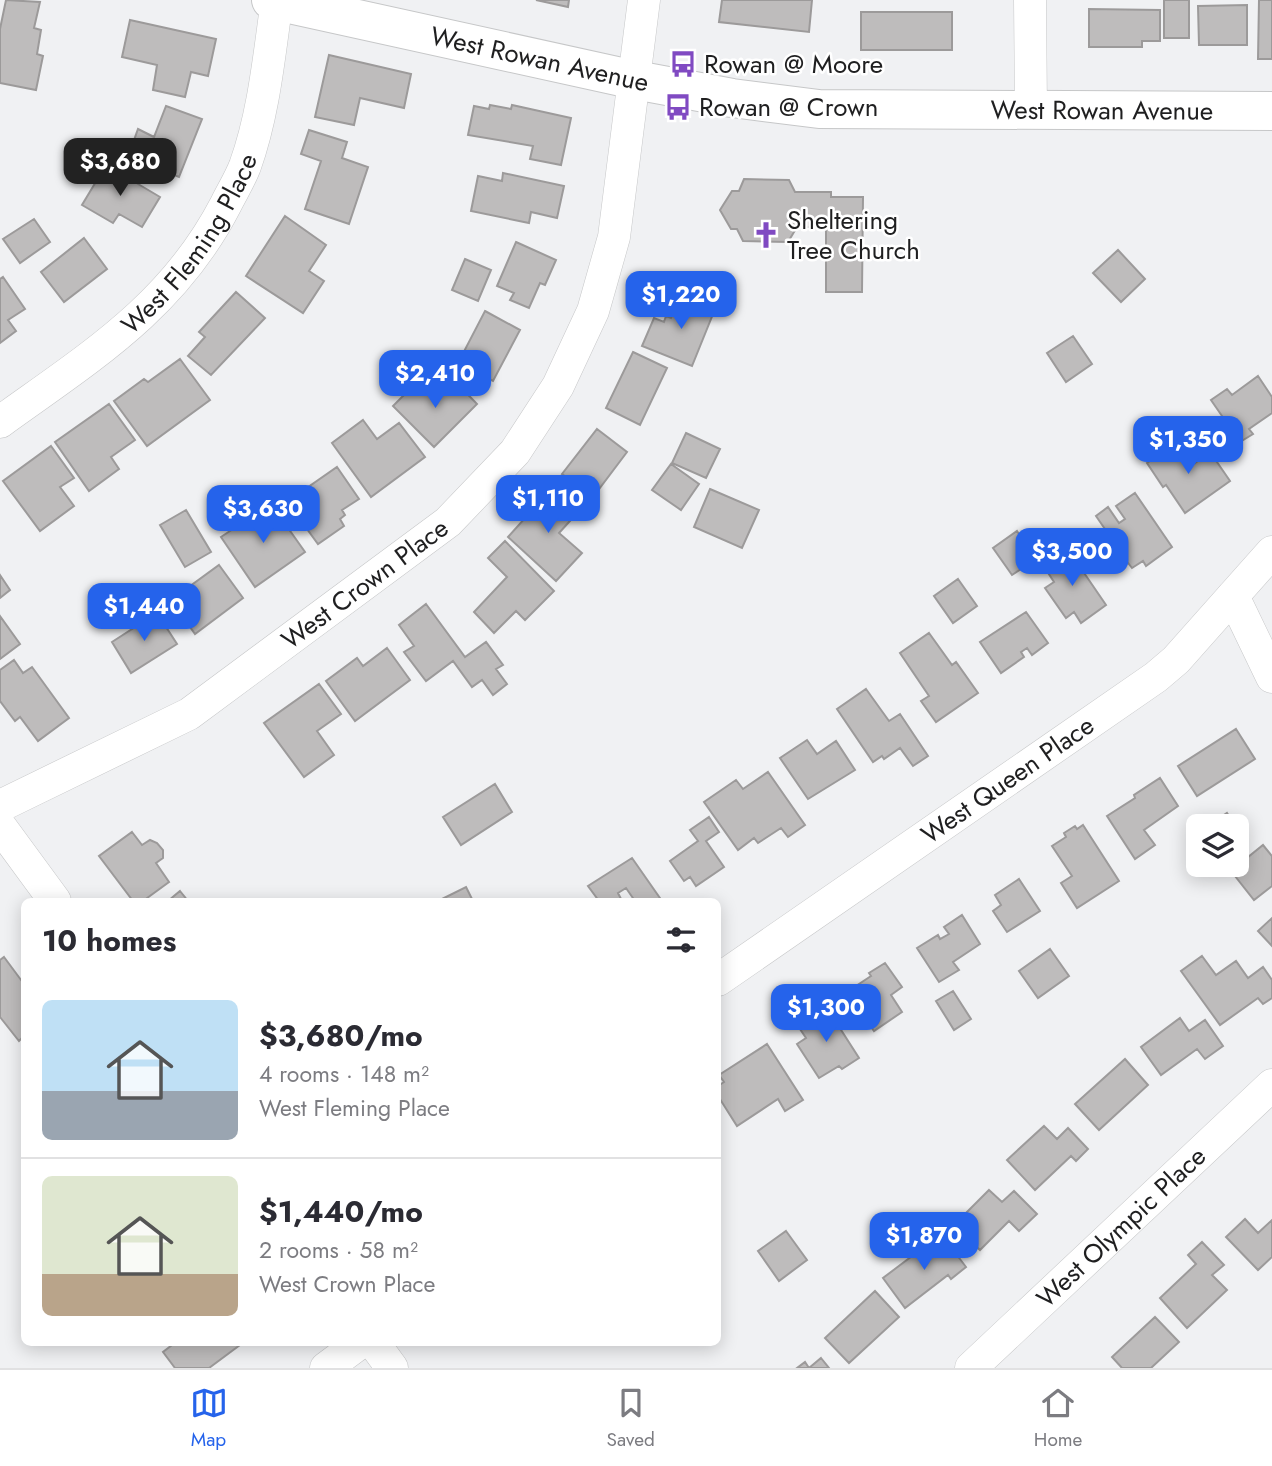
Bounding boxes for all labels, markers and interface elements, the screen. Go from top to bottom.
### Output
street label: West Rowan Avenue [427,17,652,101]
place label: Rowan @ Moore [704,45,883,83]
bus stop icon: Rowan @ Moore [668,49,698,79]
place label: Rowan @ Crown [699,88,878,126]
street label: West Rowan Avenue [991,91,1213,130]
bus stop icon: Rowan @ Crown [663,92,693,122]
pin: $3,680 [63,138,177,198]
text: $3,680 [80,144,160,178]
street label: West Fleming Place [112,149,267,343]
place label: Sheltering Tree Church [787,201,920,269]
church icon: Sheltering Tree Church [751,220,781,250]
pin: $1,220 [624,272,738,331]
text: $1,220 [642,277,720,311]
pin: $2,410 [378,350,492,410]
text: $2,410 [395,356,475,390]
pin: $1,350 [1131,416,1245,476]
text: $1,350 [1149,422,1227,456]
pin: $1,110 [491,476,605,535]
text: $1,110 [512,481,584,515]
pin: $3,630 [206,486,320,545]
text: $3,630 [223,491,303,525]
street label: West Crown Place [273,509,456,658]
pin: $3,500 [1015,528,1129,588]
text: $3,500 [1032,534,1112,568]
pin: $1,440 [87,584,201,643]
text: $1,440 [104,589,184,623]
street label: West Queen Place [913,706,1102,853]
map controls [1186,814,1249,877]
button: layers [1186,814,1249,877]
text: 10 homes [42,919,176,962]
icon: filters [662,921,700,959]
pin: $1,300 [769,984,883,1044]
text: $1,300 [787,990,865,1024]
text: $3,680/mo [259,1014,423,1057]
icon: home [98,1028,182,1112]
text: 4 rooms · 148 m² [259,1057,429,1091]
text: West Fleming Place [259,1091,450,1125]
street label: West Olympic Place [1028,1138,1214,1316]
text: $1,440/mo [259,1190,423,1233]
icon: home [98,1204,182,1288]
pin: $1,870 [867,1212,981,1272]
text: $1,870 [886,1218,962,1252]
text: 2 rooms · 58 m² [259,1233,418,1267]
text: West Crown Place [259,1267,435,1301]
tab: Map [190,1384,228,1453]
tab: Saved [607,1384,655,1453]
tab: Home [1034,1384,1082,1453]

